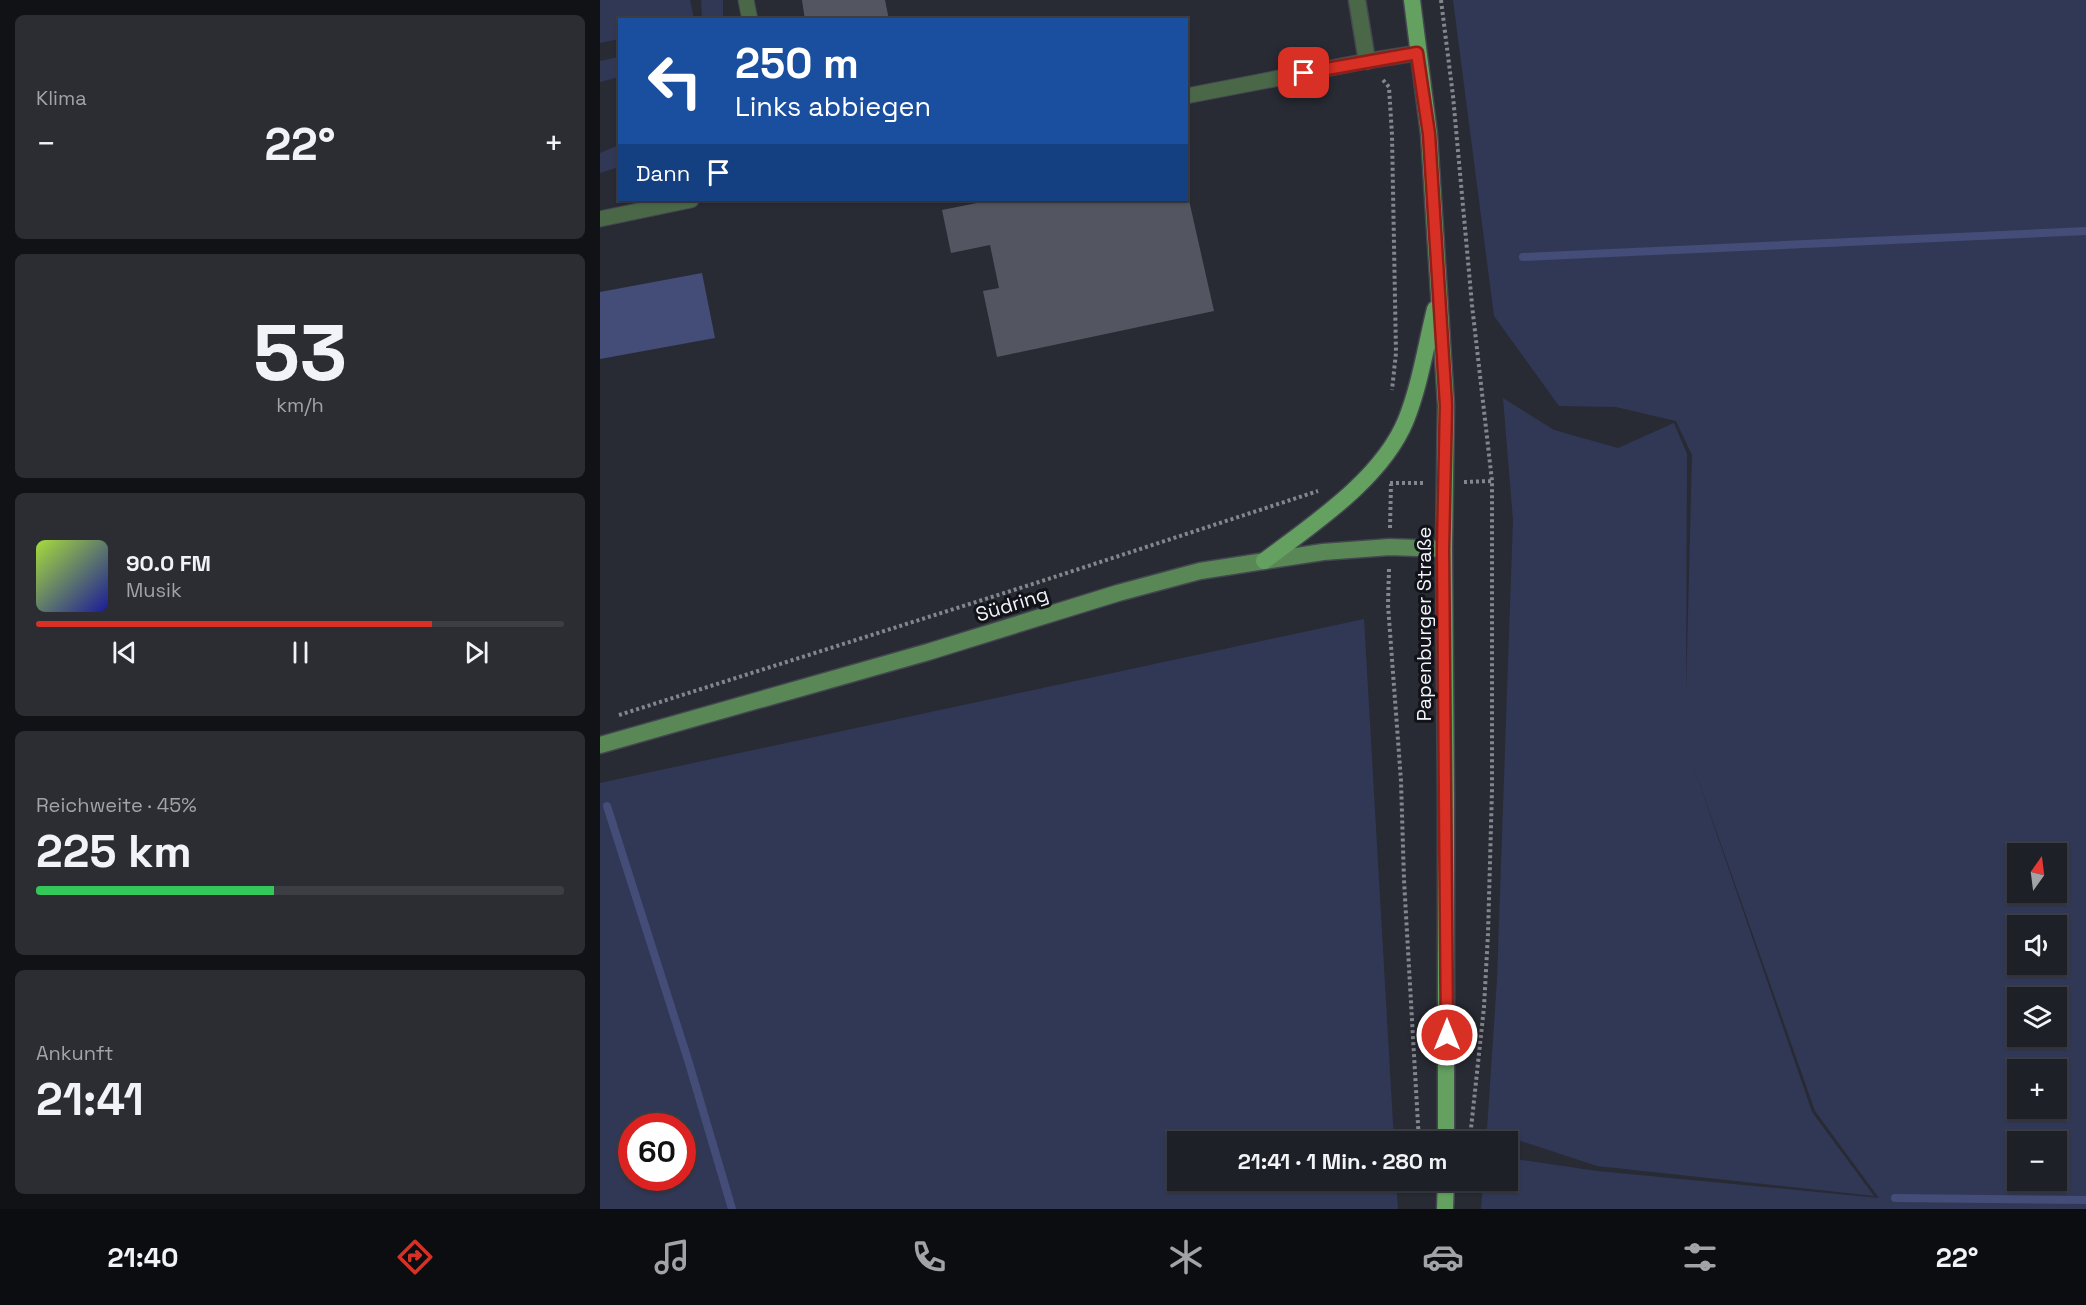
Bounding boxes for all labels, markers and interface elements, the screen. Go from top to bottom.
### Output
text: 250 m [735,37,859,90]
icon: left [636,42,714,120]
pin [1278,47,1329,98]
icon: arrive [1287,56,1320,89]
text: Klima [36,85,87,111]
text: Links abbiegen [735,89,931,124]
text: 22° [264,116,336,173]
text: − [36,123,56,165]
text: + [544,123,564,165]
icon: arrive [702,156,735,189]
text: Dann [636,159,690,187]
text: 53 [253,303,347,403]
text: km/h [276,392,324,418]
street label: Papenburger Straße [1411,527,1437,721]
text: 90.0 FM [126,549,211,577]
text: Musik [126,577,182,603]
street label: Südring [972,581,1052,627]
icon: previous [108,636,141,669]
icon: pause [284,636,317,669]
icon: next [460,636,493,669]
text: Reichweite · 45% [36,792,197,818]
text: 225 km [36,823,192,880]
north arrow [2007,843,2067,903]
map controls [2007,843,2067,1191]
button: sound [2007,915,2067,975]
button: layers [2007,987,2067,1047]
position arrow [1415,1003,1479,1067]
text: Ankunft [36,1040,114,1066]
button: + [2007,1059,2067,1119]
text: 21:41 [36,1071,144,1128]
speed limit sign: 60 [618,1113,696,1191]
button: − [2007,1131,2067,1191]
text: 21:41 · 1 Min. · 280 m [1238,1147,1447,1175]
icon: directions [394,1236,436,1278]
icon: music [651,1236,693,1278]
icon: phone [908,1236,950,1278]
icon: climate [1165,1236,1207,1278]
icon: car [1422,1236,1464,1278]
icon: filters [1679,1236,1721,1278]
text: 21:40 [108,1240,178,1275]
text: 22° [1936,1240,1978,1275]

